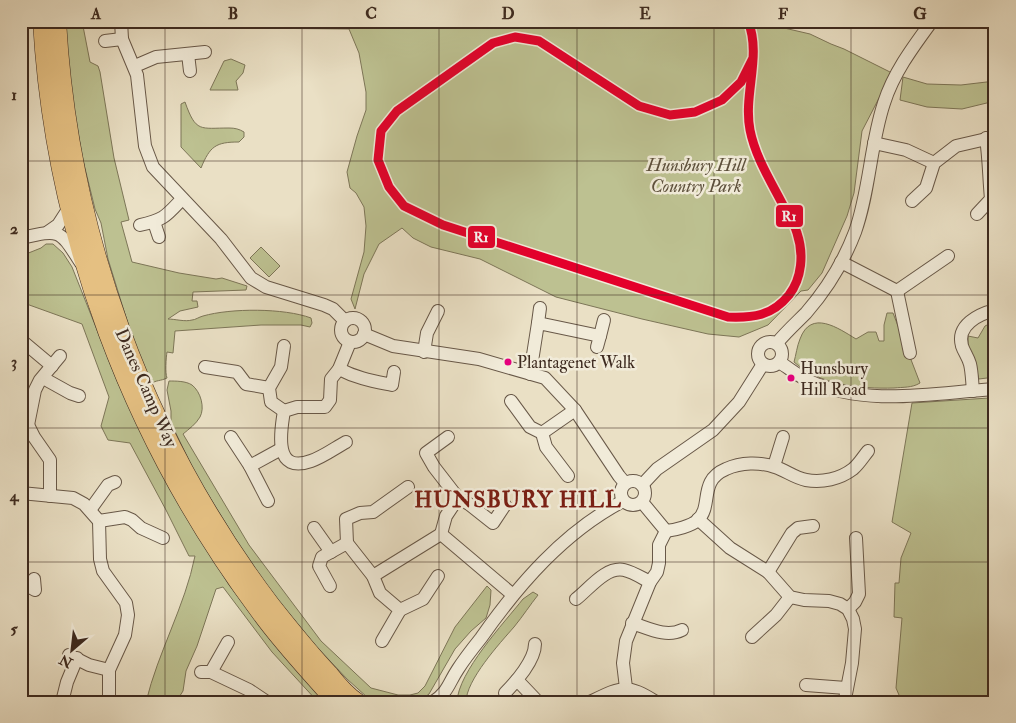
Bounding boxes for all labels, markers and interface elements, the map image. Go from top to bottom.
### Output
text: A [90,4,102,24]
text: B [228,4,238,24]
text: C [365,4,377,24]
text: D [501,4,515,24]
text: E [639,4,651,24]
text: F [778,4,788,24]
text: G [913,4,927,24]
text: 1 [11,85,17,105]
park label: Hunsbury Hill Country Park [646,154,747,198]
line badge: R1 [775,204,804,228]
text: R1 [781,208,797,225]
text: 2 [10,219,18,239]
line badge: R1 [467,225,496,249]
text: R1 [473,229,489,246]
street label: Danes Camp Way [109,325,183,452]
text: 3 [11,352,17,372]
place label: Plantagenet Walk [517,352,635,373]
marker: Plantagenet Walk [503,357,513,367]
place label: Hunsbury Hill Road [800,358,869,400]
marker: Hunsbury Hill Road [786,373,796,383]
text: 4 [9,486,20,506]
district label: HUNSBURY HILL [414,486,622,514]
text: 5 [10,619,18,639]
north arrow [48,626,98,676]
text: N [56,650,77,672]

